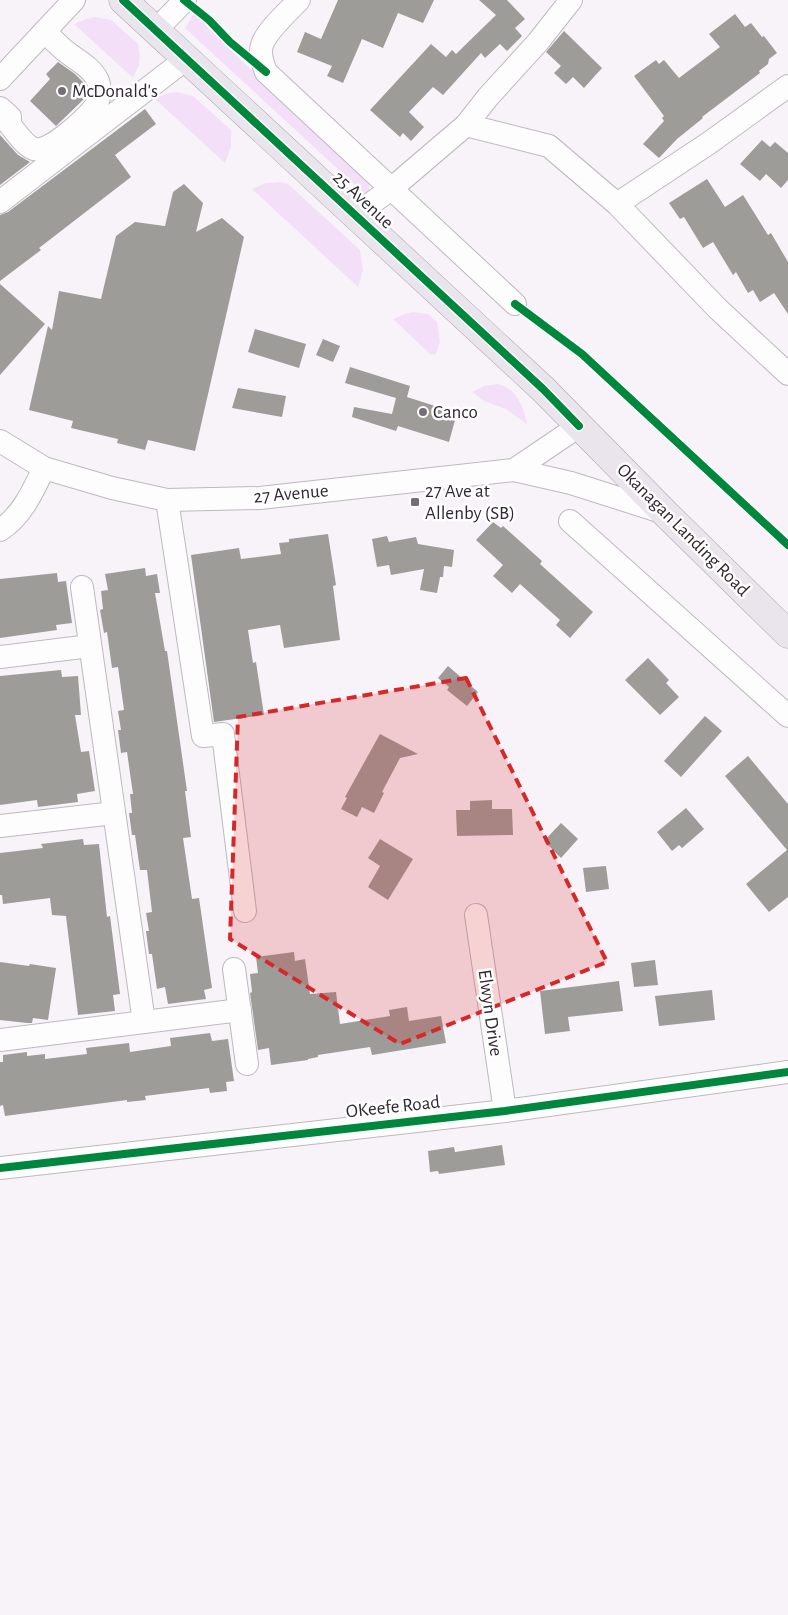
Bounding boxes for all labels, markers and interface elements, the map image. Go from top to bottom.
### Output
place label: McDonald's [72,82,158,101]
marker: McDonald's [56,85,68,97]
street label: 25 Avenue [329,167,397,233]
place label: Canco [433,403,478,422]
marker: Canco [417,406,429,418]
street label: Okanagan Landing Road [613,460,753,600]
street label: 27 Avenue [253,481,329,507]
place label: 27 Ave at Allenby (SB) [425,482,515,523]
marker: 27 Ave at Allenby (SB) [409,496,421,508]
street label: Elwyn Drive [475,969,505,1057]
street label: OKeefe Road [345,1093,441,1121]

